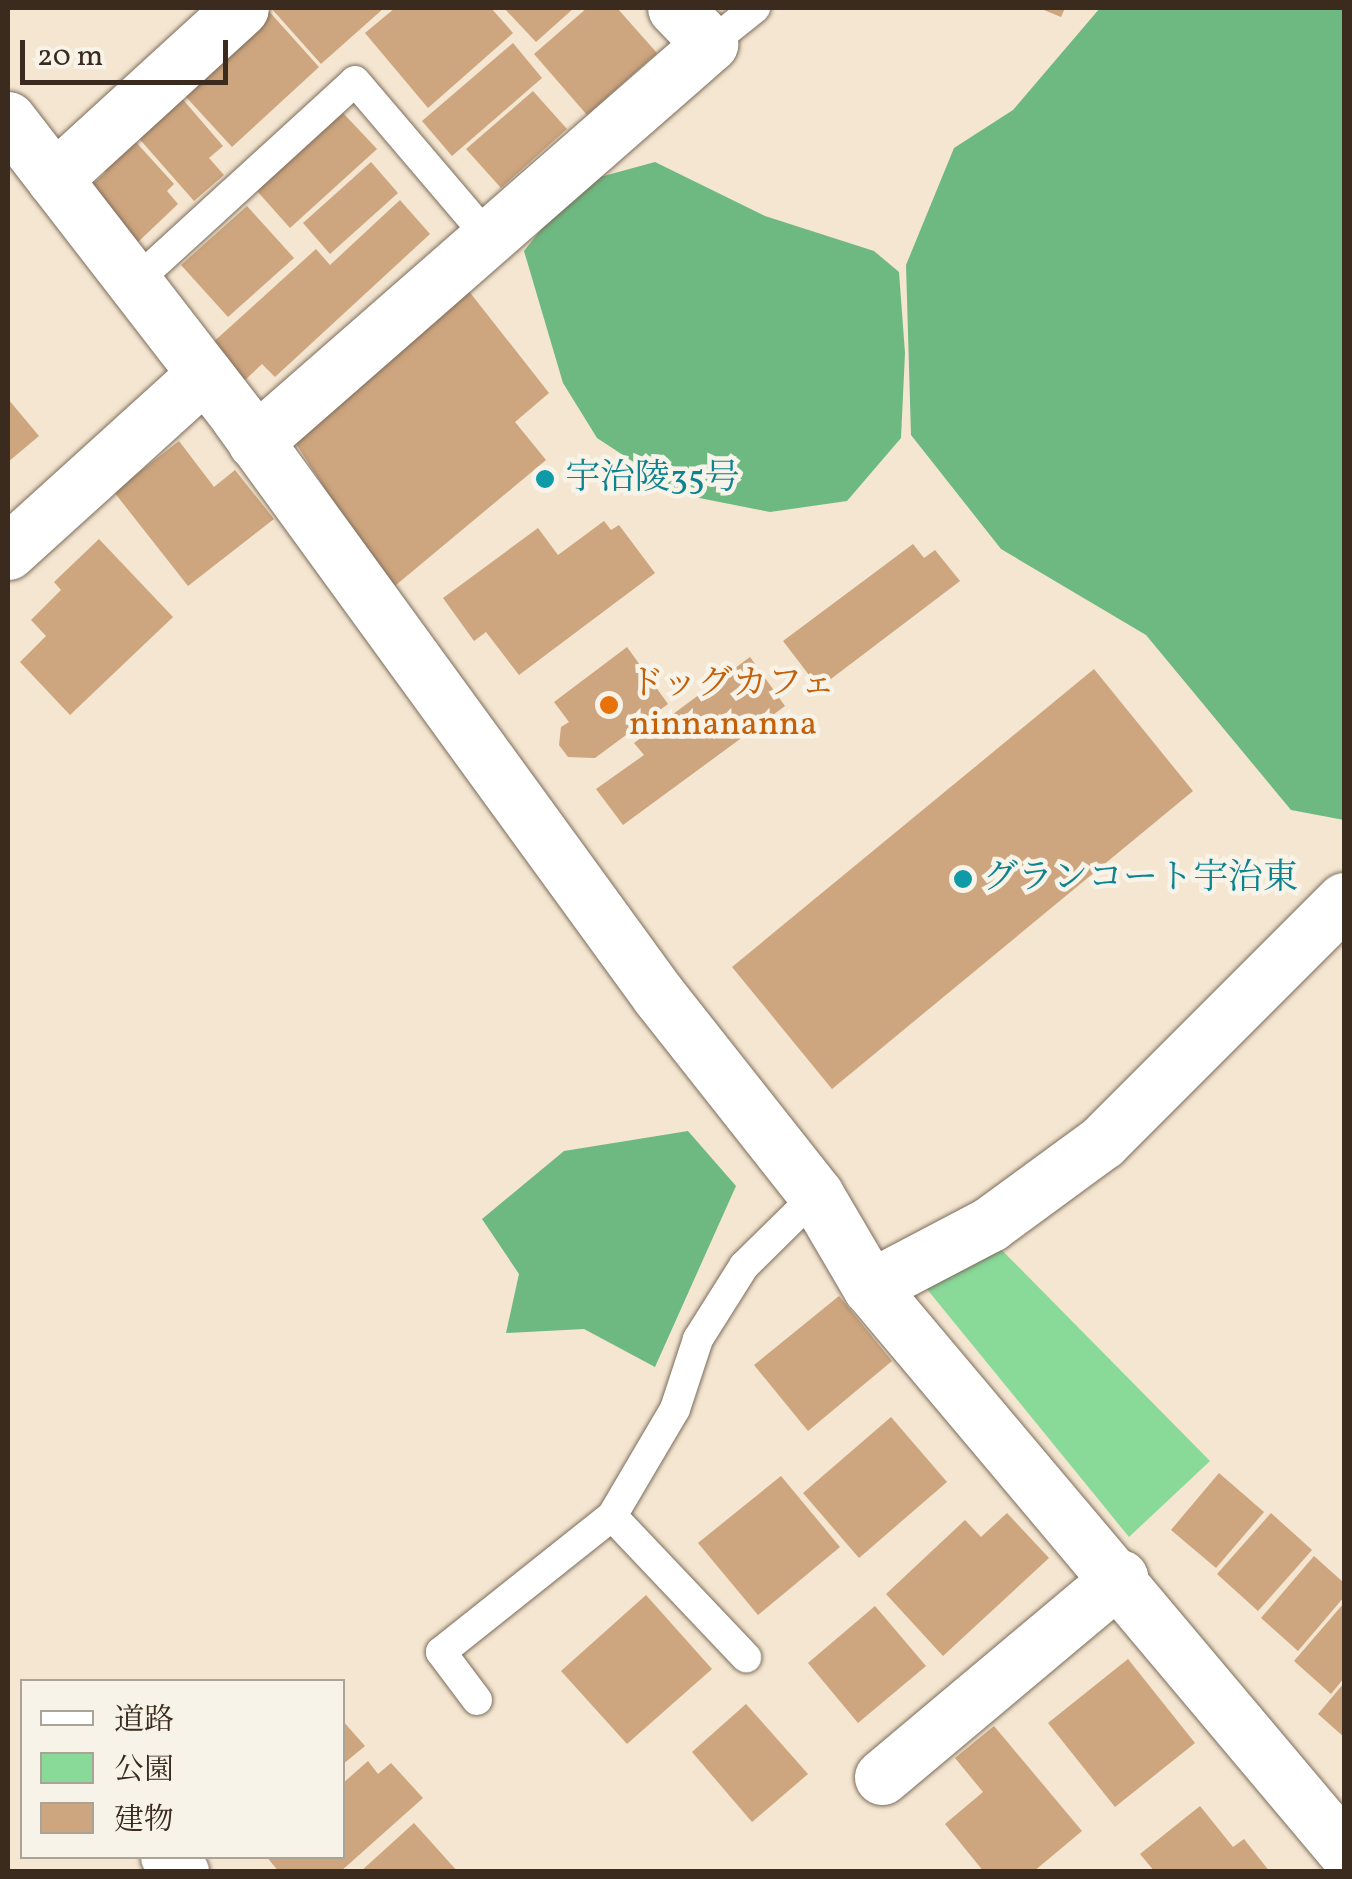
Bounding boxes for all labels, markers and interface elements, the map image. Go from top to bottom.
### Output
scale bar [25,20,232,82]
text: 20 m [37,36,103,78]
place label: 宇治陵35号 [565,458,740,500]
marker: 宇治陵35号 [534,468,556,490]
place label: ドッグカフェ ninnananna [629,664,839,746]
marker: ドッグカフェ ninnananna [598,694,620,716]
place label: グランコート宇治東 [983,858,1298,900]
marker: グランコート宇治東 [952,868,974,890]
legend [20,1679,345,1859]
text: 道路 [114,1700,174,1742]
text: 公園 [114,1750,174,1792]
text: 建物 [114,1800,174,1842]

